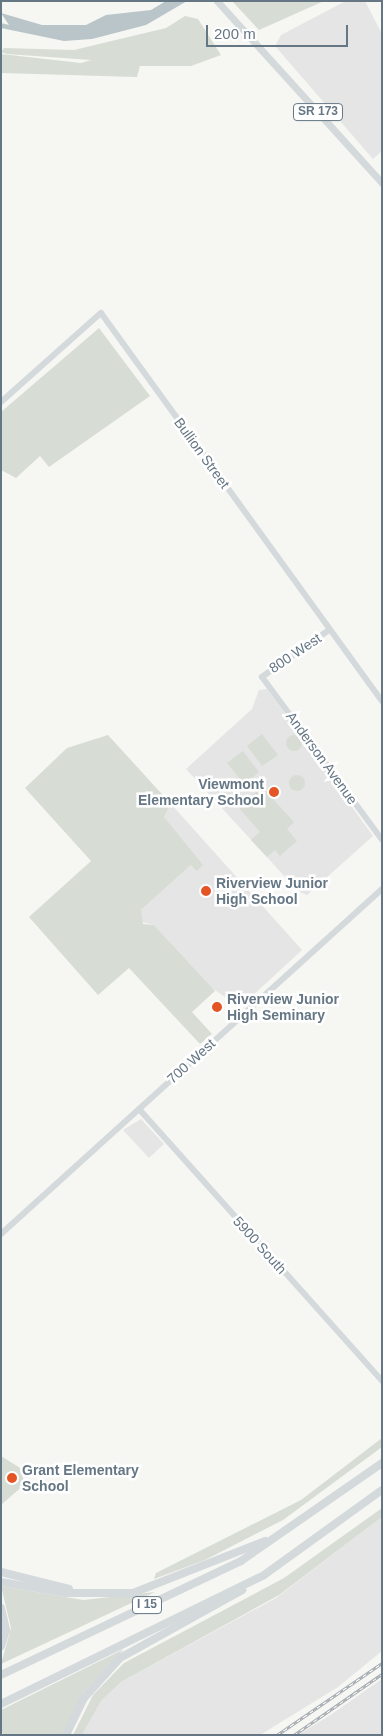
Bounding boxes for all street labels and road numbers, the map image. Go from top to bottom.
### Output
road number: SR 173 [292,102,344,121]
street label: Bullion Street [171,414,233,492]
street label: 800 West [266,630,324,676]
street label: Anderson Avenue [283,708,361,808]
street label: 700 West [163,1035,219,1087]
street label: 5900 South [230,1213,290,1277]
road number: I 15 [131,1596,163,1614]

